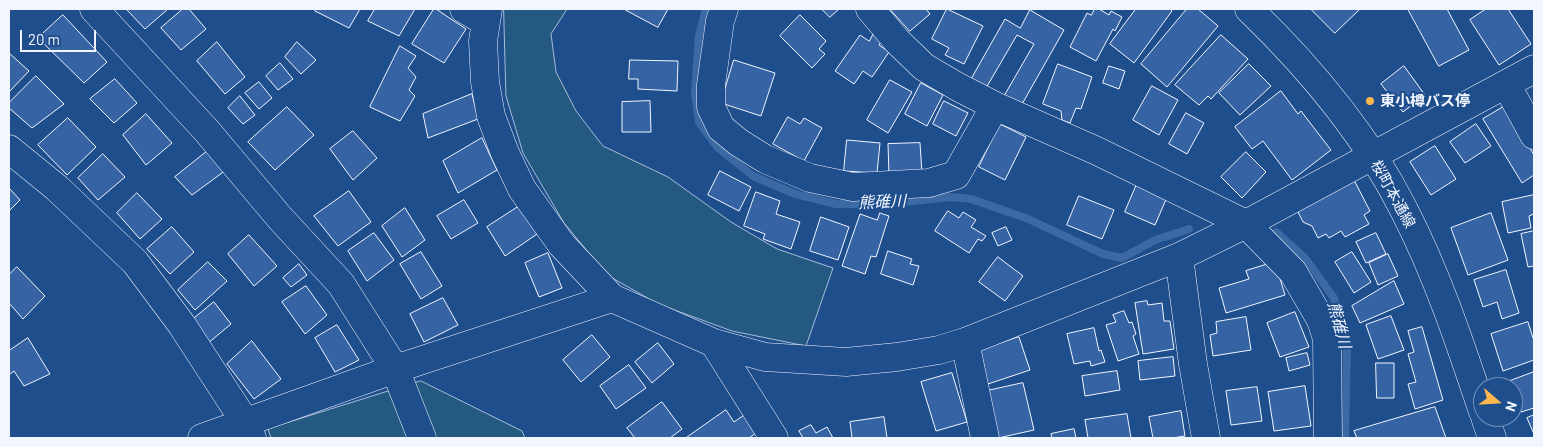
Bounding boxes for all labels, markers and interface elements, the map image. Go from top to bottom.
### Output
scale bar [22,20,99,52]
text: 20 m [28,30,60,48]
place label: 東小樽バス停 [1380,92,1470,110]
marker: 東小樽バス停 [1364,95,1376,107]
street label: 桜町本通線 [1367,157,1419,231]
water label: 熊碓川 [858,192,906,212]
water label: 熊碓川 [1324,299,1354,351]
north arrow [1473,377,1523,427]
text: N [1502,400,1521,414]

